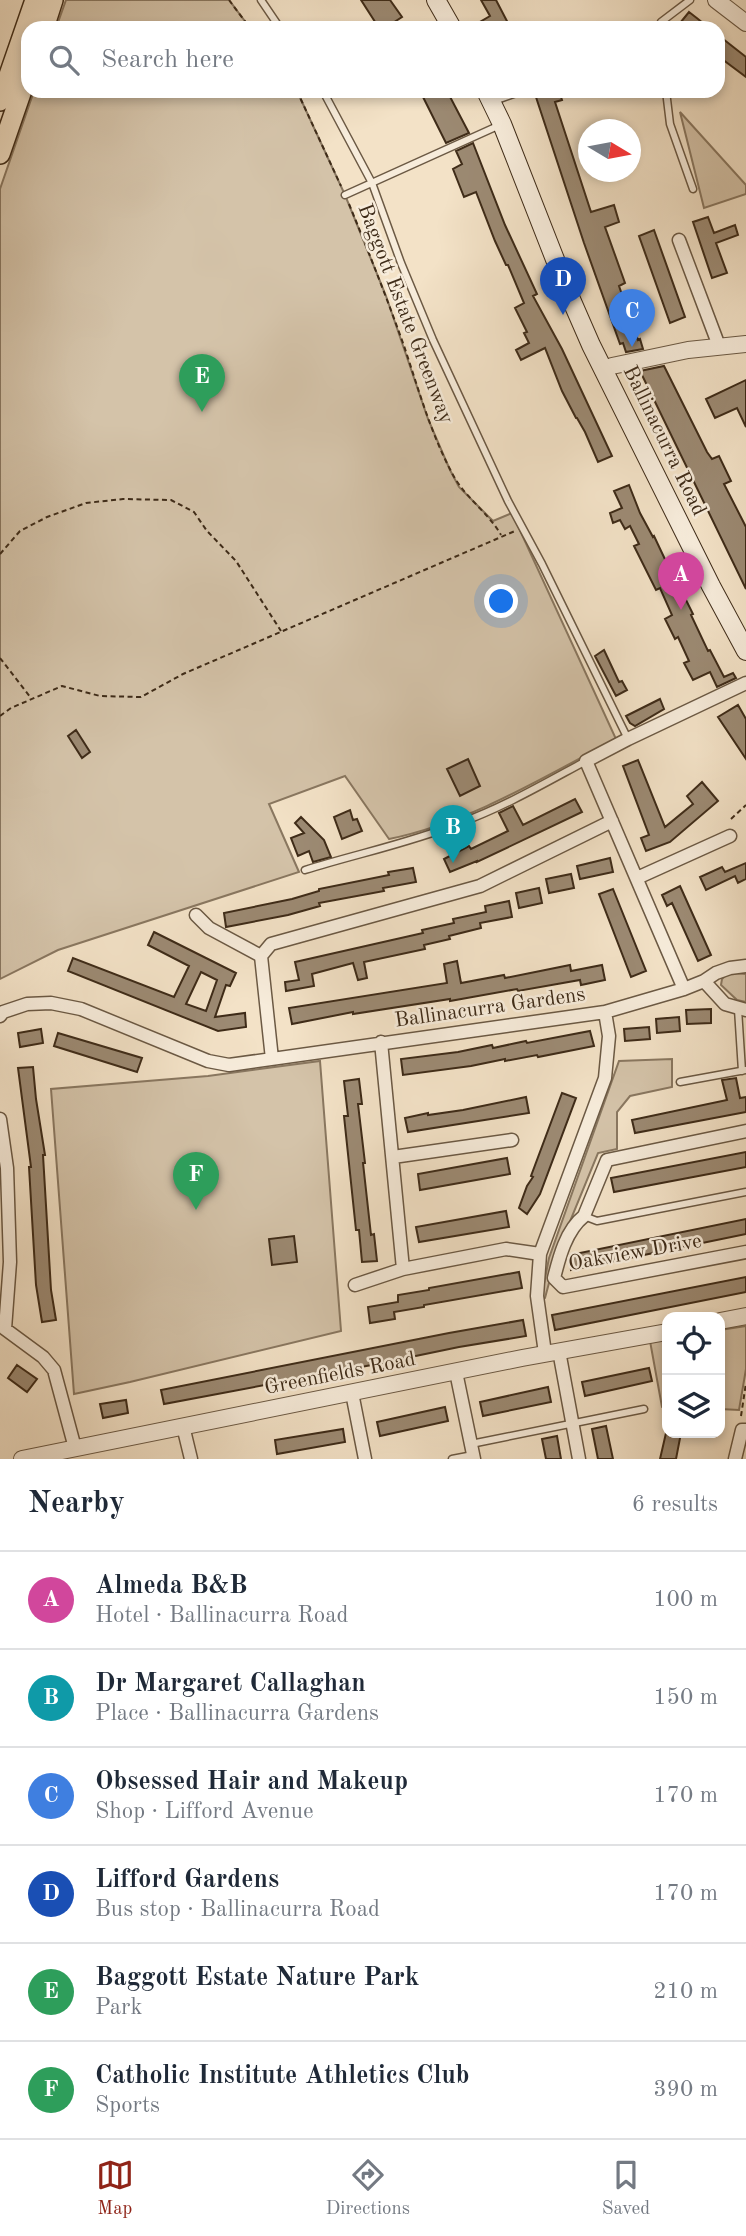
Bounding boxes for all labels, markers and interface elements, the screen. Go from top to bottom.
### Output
search box [21,21,725,98]
icon: search [45,41,83,79]
text: Search here [101,47,234,73]
north arrow [578,119,641,182]
street label: Baggott Estate Greenway [353,201,457,427]
pin: D [540,257,586,315]
pin: C [609,289,655,347]
pin: E [179,354,225,412]
street label: Ballinacurra Road [619,363,709,519]
pin: A [658,552,704,610]
your location [484,584,518,618]
pin: B [430,805,476,863]
street label: Ballinacurra Gardens [393,984,587,1032]
pin: F [173,1152,219,1210]
street label: Oakview Drive [567,1231,703,1275]
map controls [662,1312,725,1438]
button: locate [662,1312,725,1375]
street label: Greenfields Road [263,1349,417,1399]
button: layers [662,1375,725,1438]
text: Nearby [28,1489,125,1519]
text: 6 results [632,1493,718,1516]
text: Almeda B&B [95,1573,248,1599]
text: A [42,1588,60,1611]
text: 100 m [653,1588,718,1611]
text: Hotel · Ballinacurra Road [95,1604,349,1627]
text: Dr Margaret Callaghan [95,1671,366,1697]
text: B [43,1686,59,1709]
text: 150 m [653,1686,718,1709]
text: Place · Ballinacurra Gardens [95,1702,379,1725]
text: Obsessed Hair and Makeup [95,1769,408,1795]
text: C [43,1784,59,1807]
text: 170 m [653,1784,718,1807]
text: Shop · Lifford Avenue [95,1800,314,1823]
text: Lifford Gardens [95,1867,279,1893]
text: D [42,1882,60,1905]
text: 170 m [653,1882,718,1905]
text: Bus stop · Ballinacurra Road [95,1898,380,1921]
text: Baggott Estate Nature Park [95,1965,419,1991]
text: E [43,1980,59,2003]
text: 210 m [653,1980,718,2003]
text: Park [95,1996,142,2019]
text: Catholic Institute Athletics Club [95,2063,470,2089]
text: F [43,2078,59,2101]
text: 390 m [653,2078,718,2101]
text: Sports [95,2094,160,2117]
tab: Map [96,2156,134,2221]
tab: Directions [326,2156,410,2221]
tab: Saved [602,2156,650,2221]

